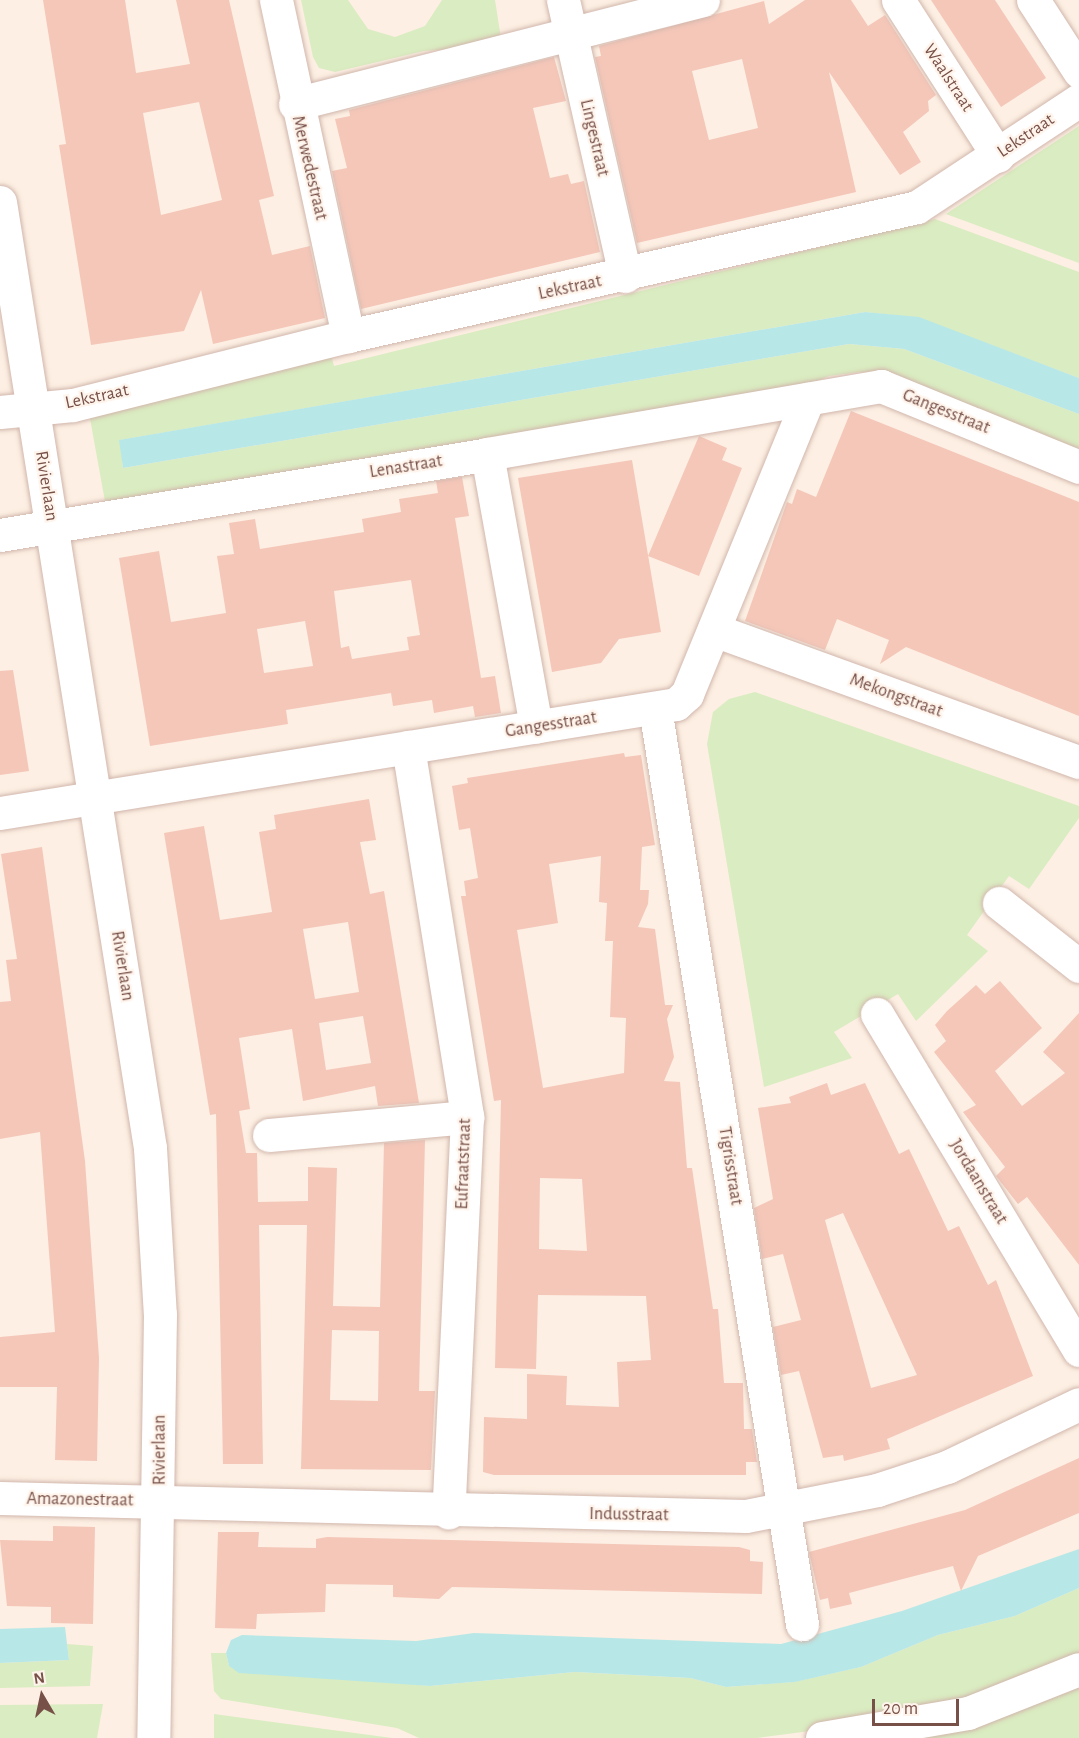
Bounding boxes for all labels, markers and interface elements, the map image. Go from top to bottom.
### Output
street label: Waalstraat [918,40,978,116]
street label: Lingestraat [575,97,613,179]
street label: Lekstraat [993,109,1059,163]
street label: Merwedestraat [287,114,331,222]
street label: Lekstraat [536,271,604,305]
street label: Lekstraat [63,380,131,414]
street label: Gangesstraat [899,385,993,439]
street label: Rivierlaan [30,449,62,523]
street label: Lenastraat [368,451,444,483]
street label: Mekongstraat [847,669,945,723]
street label: Gangesstraat [504,707,598,743]
street label: Rivierlaan [106,929,138,1003]
street label: Eufraatstraat [452,1118,476,1210]
street label: Tigrisstraat [713,1125,747,1207]
street label: Jordaanstraat [944,1136,1012,1228]
street label: Rivierlaan [149,1415,171,1485]
street label: Amazonestraat [26,1488,134,1512]
street label: Indusstraat [589,1504,669,1526]
north arrow [12,1666,72,1726]
text: N [32,1669,46,1687]
scale bar [875,1687,962,1725]
text: 20 m [883,1700,918,1718]

